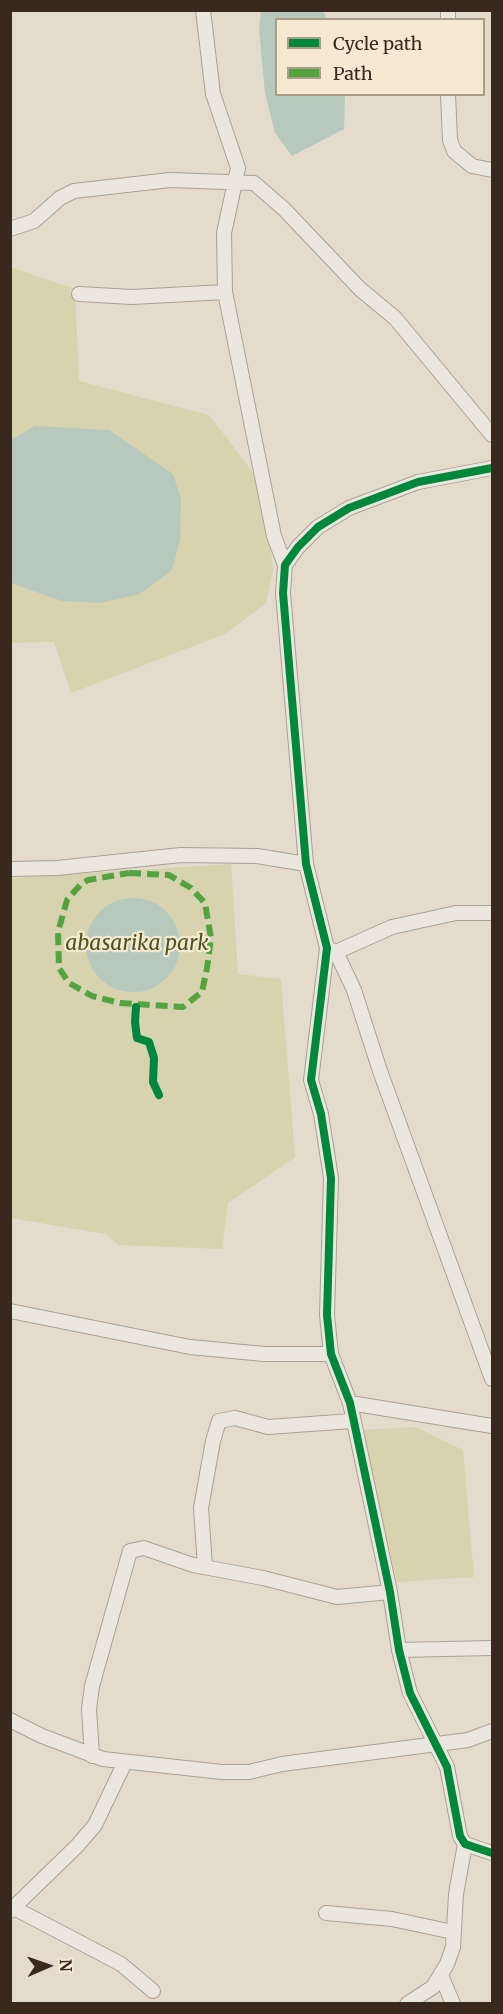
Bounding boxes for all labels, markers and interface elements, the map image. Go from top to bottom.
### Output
legend [275,18,485,96]
text: Cycle path [333,32,422,55]
text: Path [333,62,373,85]
park label: abasarika park [65,931,209,957]
north arrow [18,1936,78,1996]
text: N [56,1959,76,1972]

